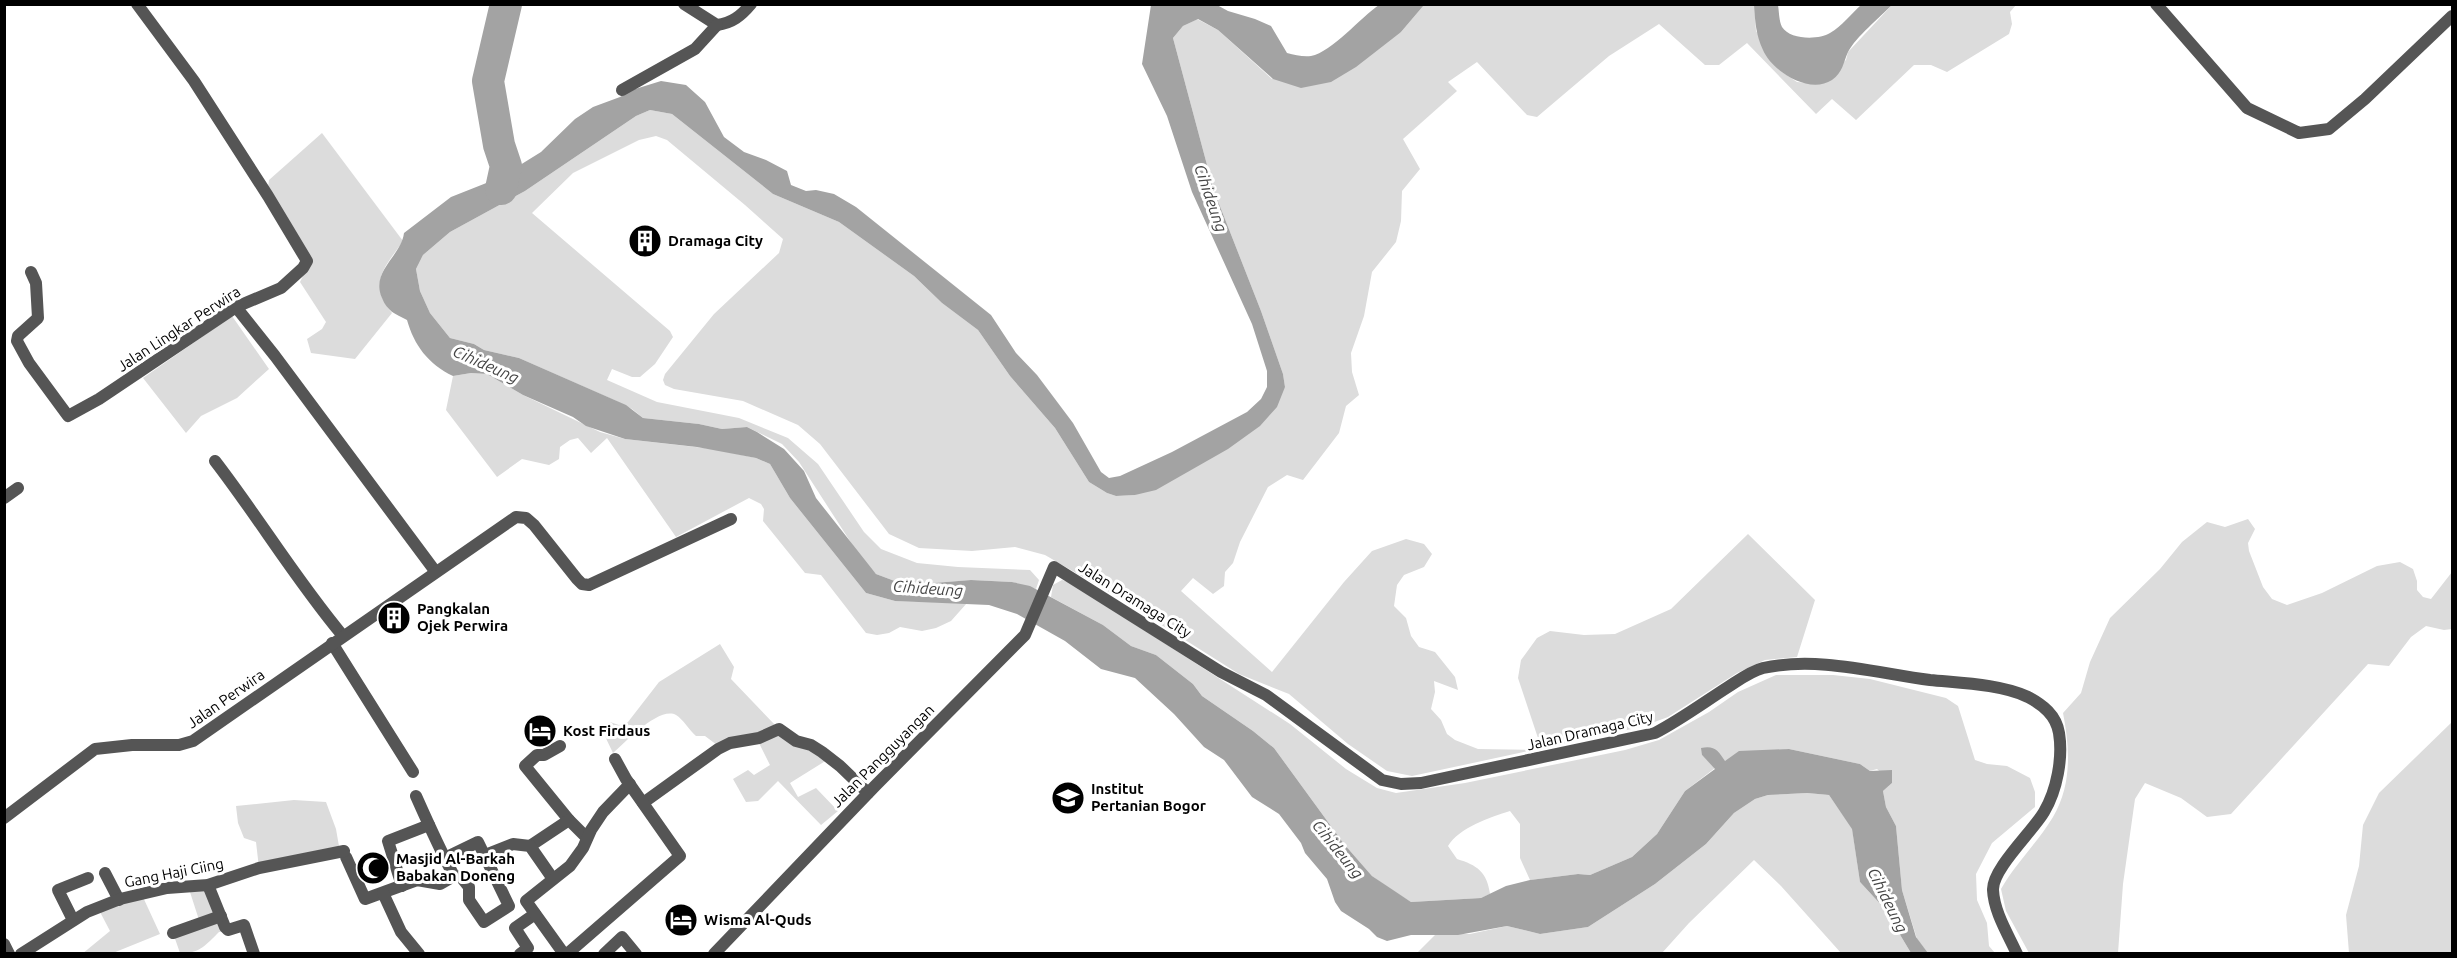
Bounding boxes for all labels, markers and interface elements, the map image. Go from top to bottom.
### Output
water label: Cihideung [1191,162,1231,234]
building icon: Dramaga City [627,223,663,259]
place label: Dramaga City [668,232,763,249]
street label: Jalan Lingkar Perwira [114,282,243,375]
water label: Cihideung [450,342,522,387]
street label: Jalan Dramaga City [1076,558,1195,641]
water label: Cihideung [892,577,964,599]
building icon: Pangkalan Ojek Perwira [376,600,412,636]
place label: Pangkalan Ojek Perwira [417,600,508,634]
street label: Jalan Perwira [184,666,268,731]
street label: Jalan Pangguyangan [828,701,937,810]
street label: Jalan Dramaga City [1525,708,1655,753]
hotel icon: Kost Firdaus [522,713,558,749]
place label: Kost Firdaus [563,722,650,739]
school or university icon: Institut Pertanian Bogor [1050,780,1086,816]
place label: Institut Pertanian Bogor [1091,780,1207,814]
water label: Cihideung [1309,816,1367,882]
mosque icon: Masjid Al-Barkah Babakan Doneng [355,850,391,886]
place label: Masjid Al-Barkah Babakan Doneng [396,850,515,884]
street label: Gang Haji Ciing [123,855,225,890]
water label: Cihideung [1865,865,1912,936]
hotel icon: Wisma Al-Quds [663,902,699,938]
place label: Wisma Al-Quds [704,911,811,928]

